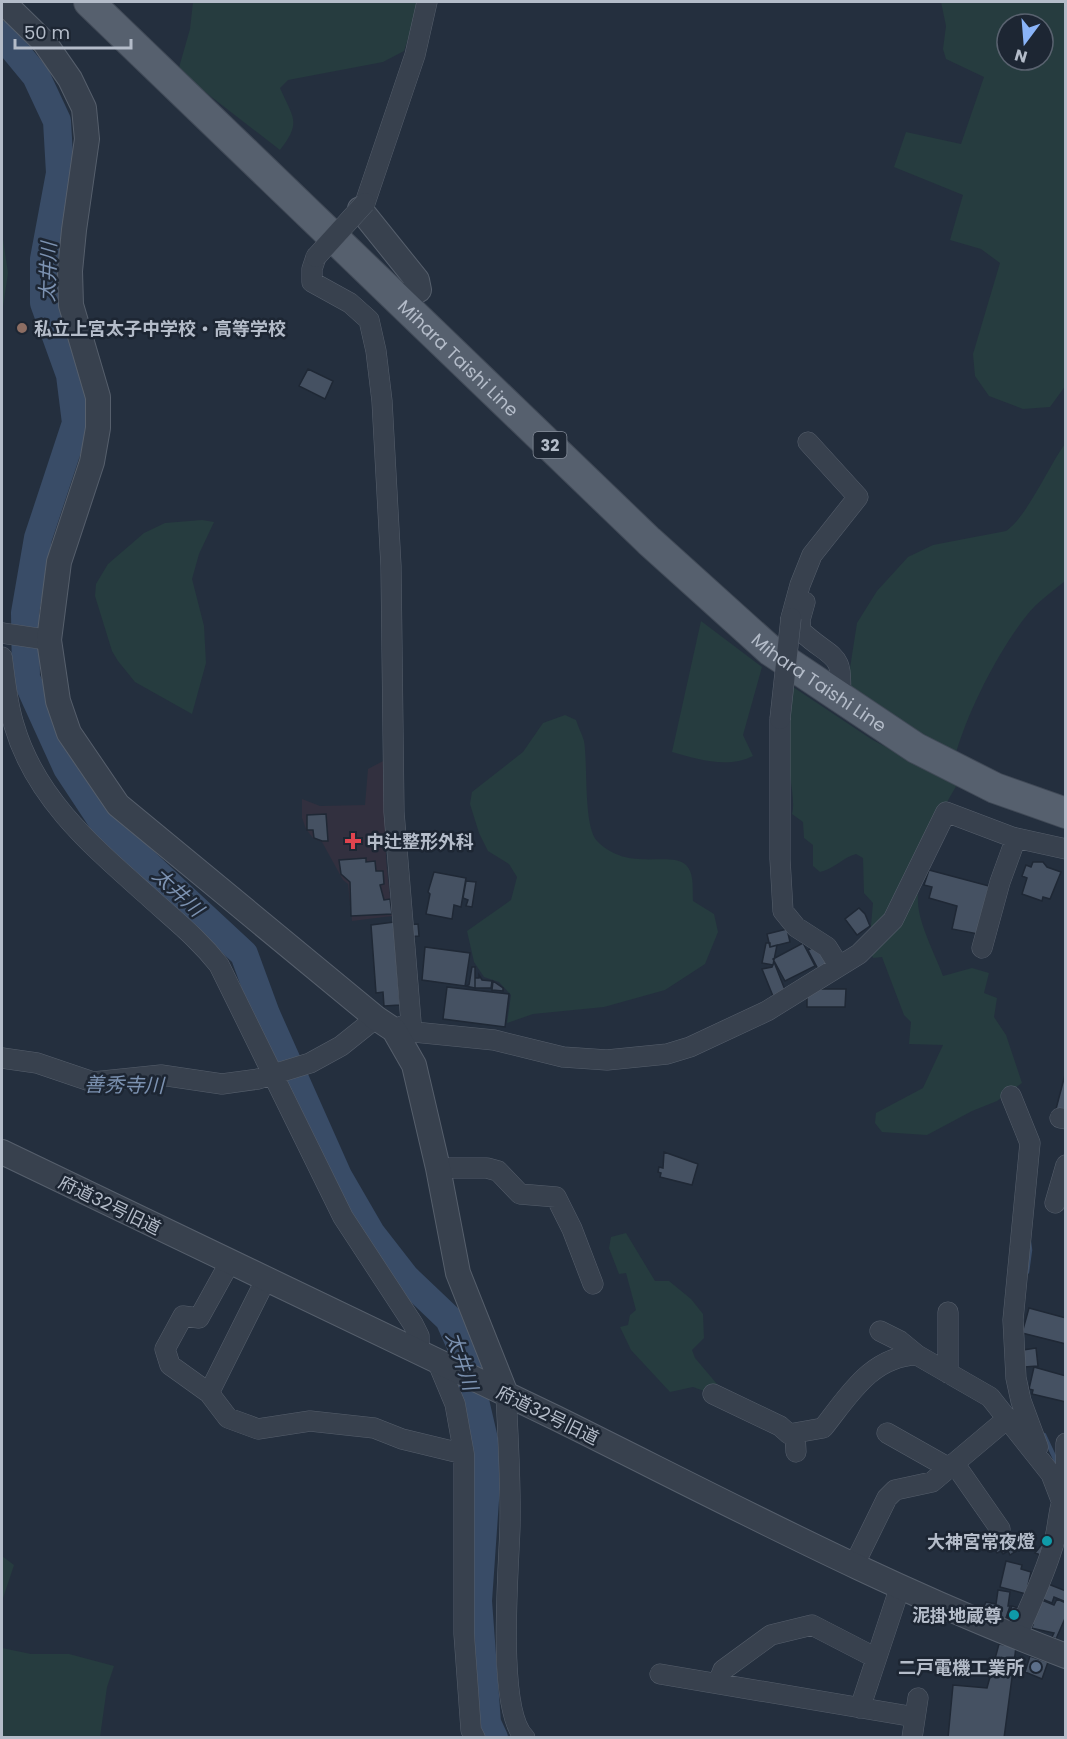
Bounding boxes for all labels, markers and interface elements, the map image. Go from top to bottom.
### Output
scale bar [15,12,130,50]
north arrow [995,12,1055,72]
text: 50 m [24,20,70,45]
text: N [1012,43,1030,69]
water label: 太井川 [33,240,63,302]
street label: Mihara Taishi Line [393,294,524,422]
place label: 私立上宮太子中学校・高等学校 [34,316,286,341]
marker: 私立上宮太子中学校・高等学校 [15,321,29,335]
road number: 32 [534,432,566,458]
street label: Mihara Taishi Line [746,627,892,738]
place label: 中辻整形外科 [366,829,474,854]
marker: 中辻整形外科 [344,832,362,850]
water label: 太井川 [147,861,211,924]
water label: 善秀寺川 [84,1070,166,1100]
street label: 府道32号旧道 [55,1169,165,1241]
water label: 太井川 [439,1328,485,1396]
street label: 府道32号旧道 [493,1379,603,1451]
place label: 大神宮常夜燈 [927,1529,1035,1554]
marker: 大神宮常夜燈 [1040,1534,1054,1548]
place label: 泥掛地蔵尊 [912,1603,1002,1628]
marker: 泥掛地蔵尊 [1007,1608,1021,1622]
place label: 二戸電機工業所 [898,1655,1024,1680]
marker: 二戸電機工業所 [1029,1660,1043,1674]

